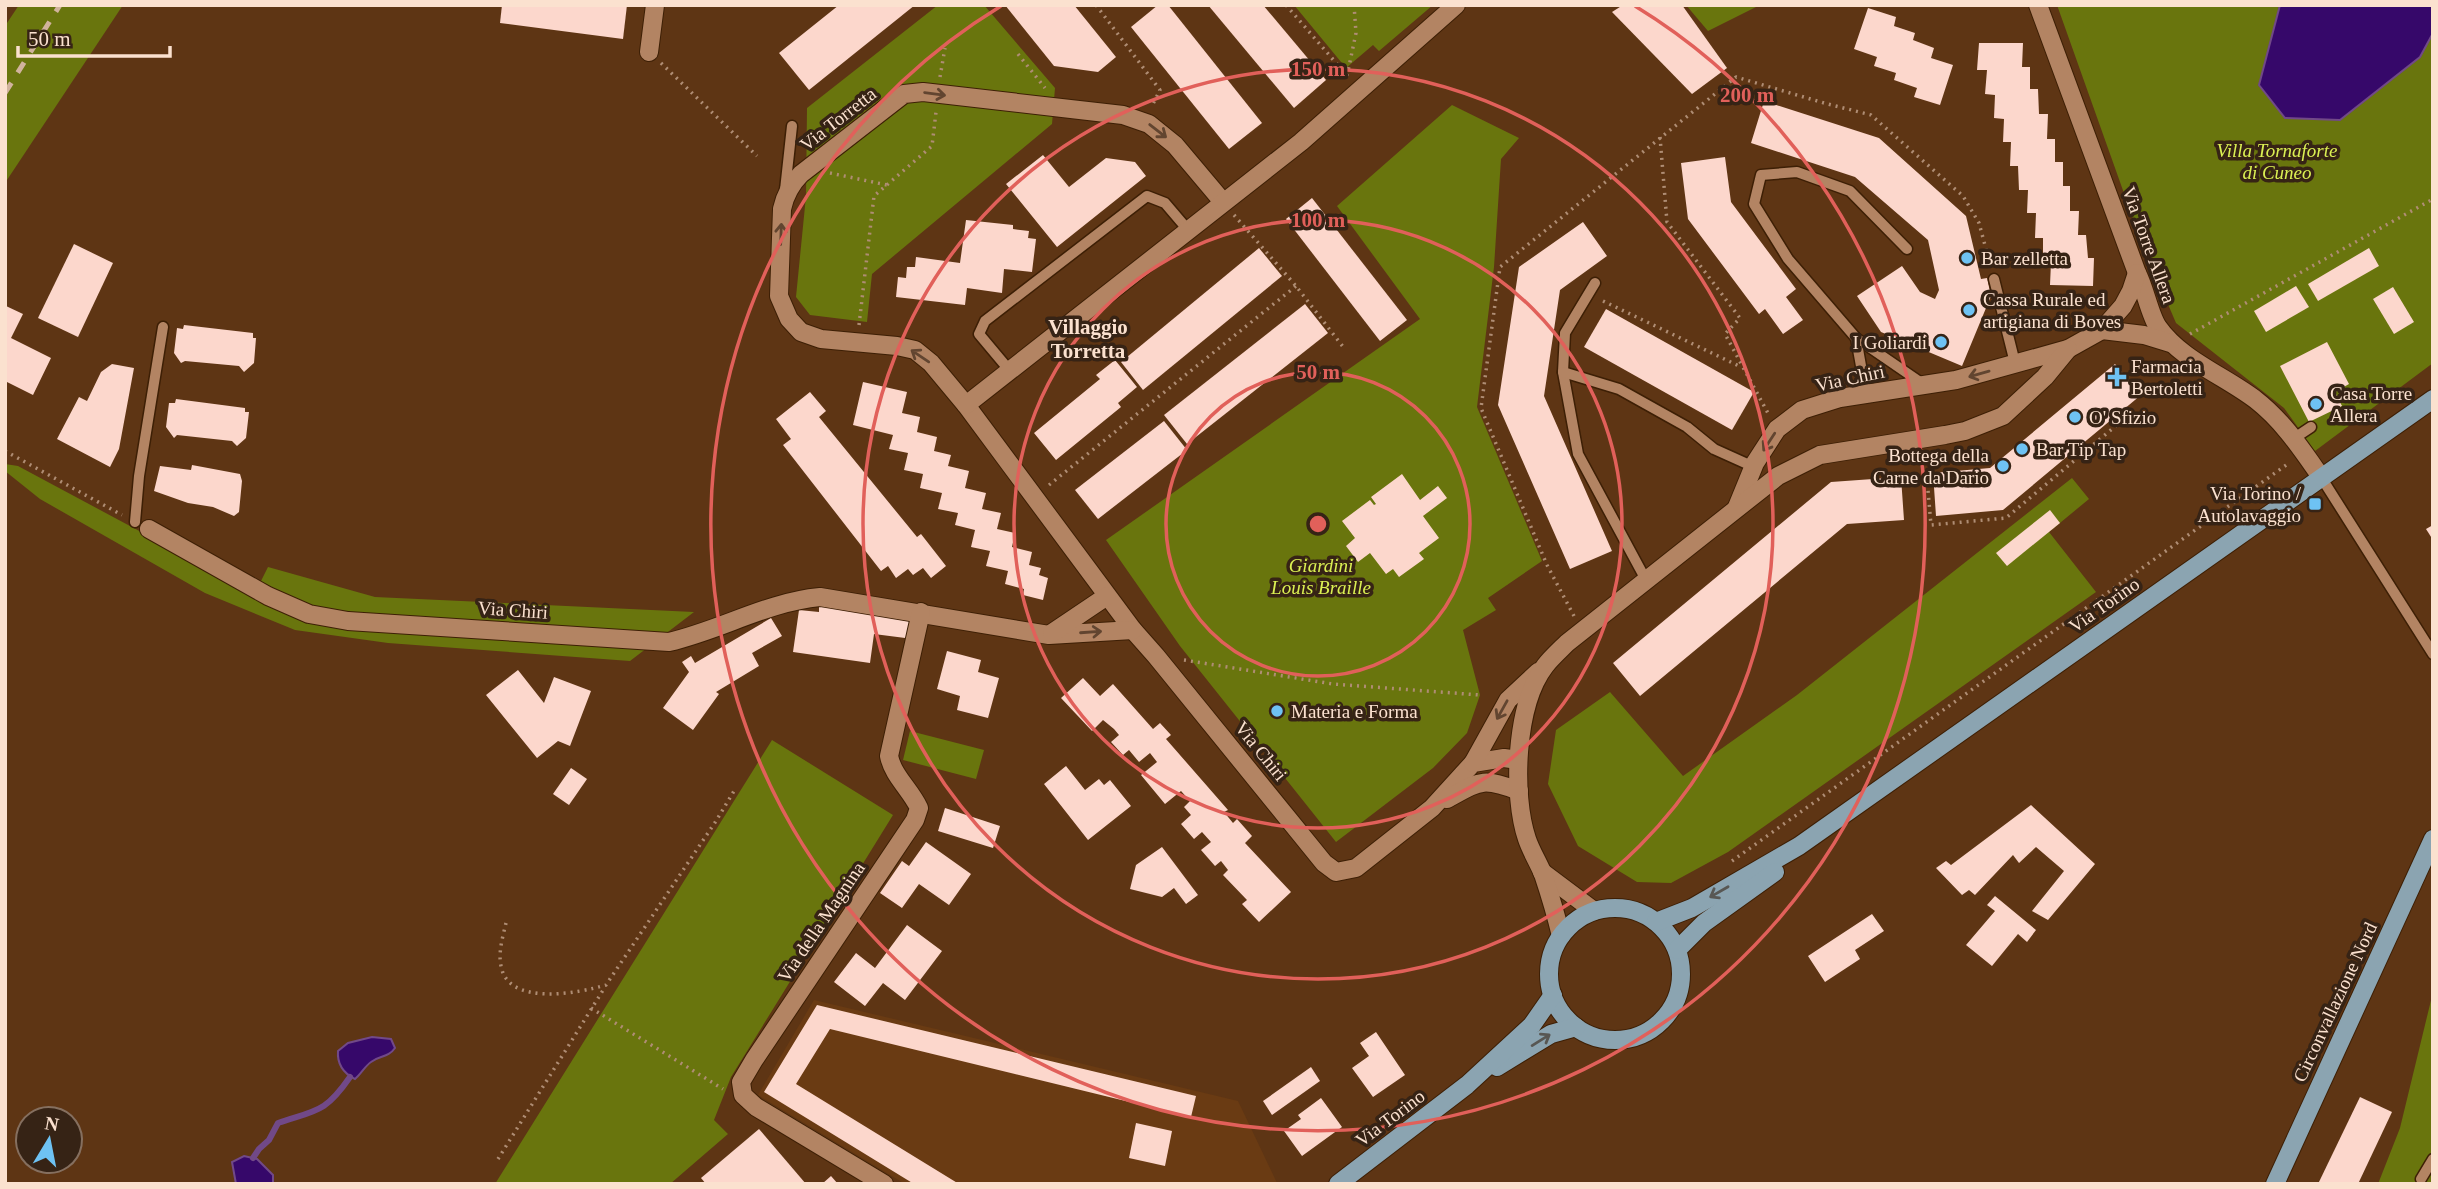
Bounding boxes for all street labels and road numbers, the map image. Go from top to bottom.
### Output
street label: Via Torretta [796,83,881,155]
street label: Via Torre Allera [2118,184,2180,307]
street label: Via Chiri [1814,360,1886,396]
street label: Via Torino [2065,573,2143,637]
street label: Via Chiri [477,597,549,623]
street label: Via Chiri [1231,717,1291,785]
street label: Via della Magnina [773,858,869,986]
street label: Circonvallazione Nord [2289,918,2381,1085]
street label: Via Torino [1351,1085,1429,1151]

